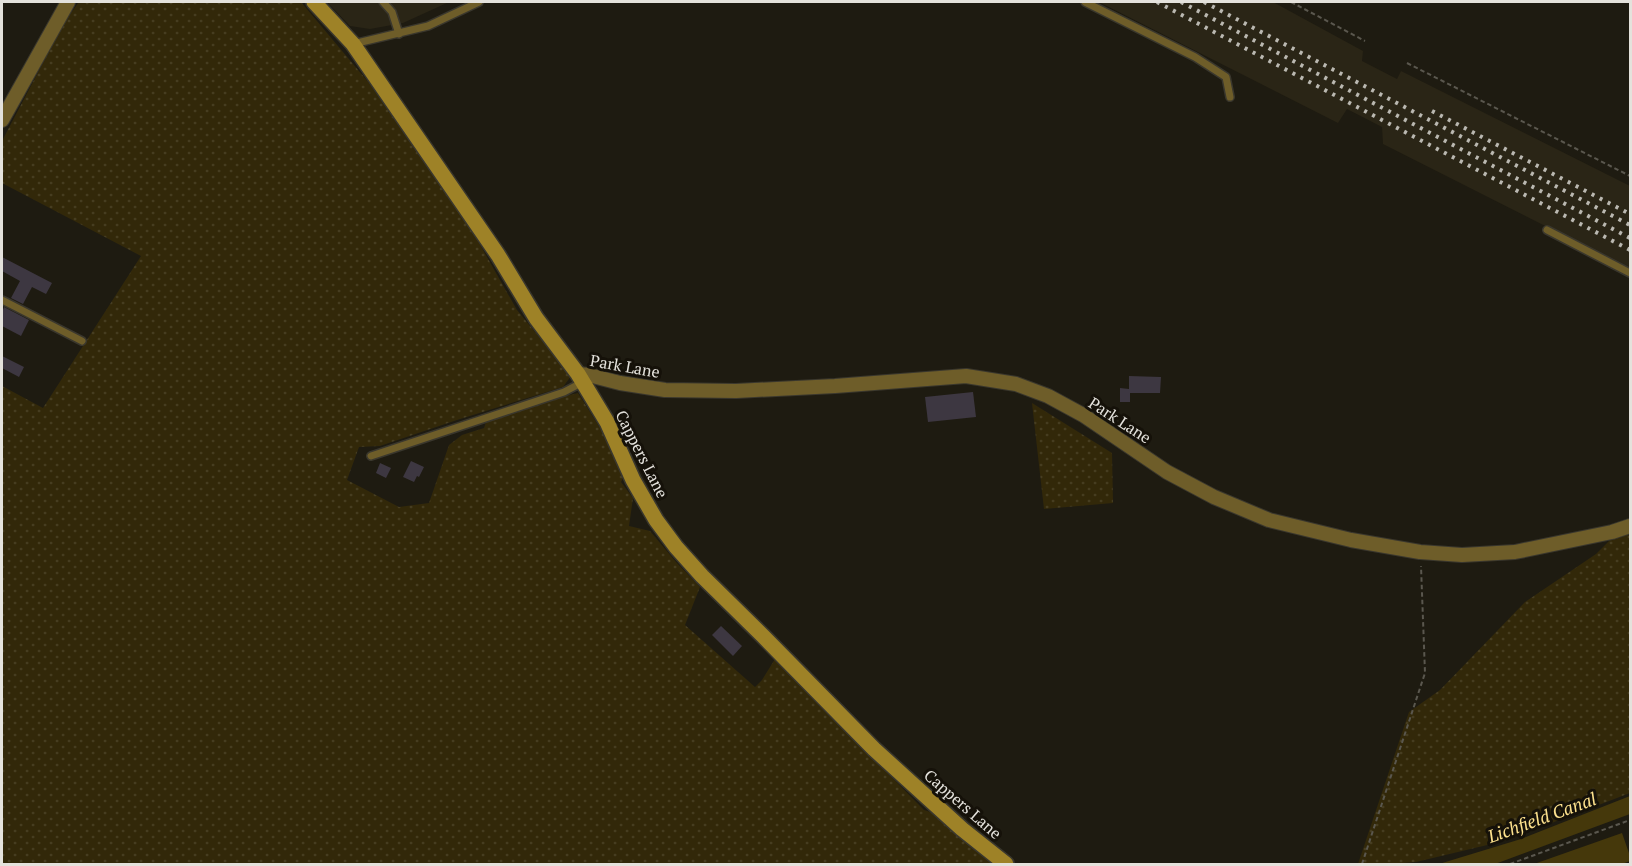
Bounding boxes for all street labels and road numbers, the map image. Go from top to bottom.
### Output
street label: Park Lane [588,349,662,383]
street label: Park Lane [1085,392,1155,448]
street label: Cappers Lane [610,406,674,502]
street label: Cappers Lane [920,764,1006,844]

